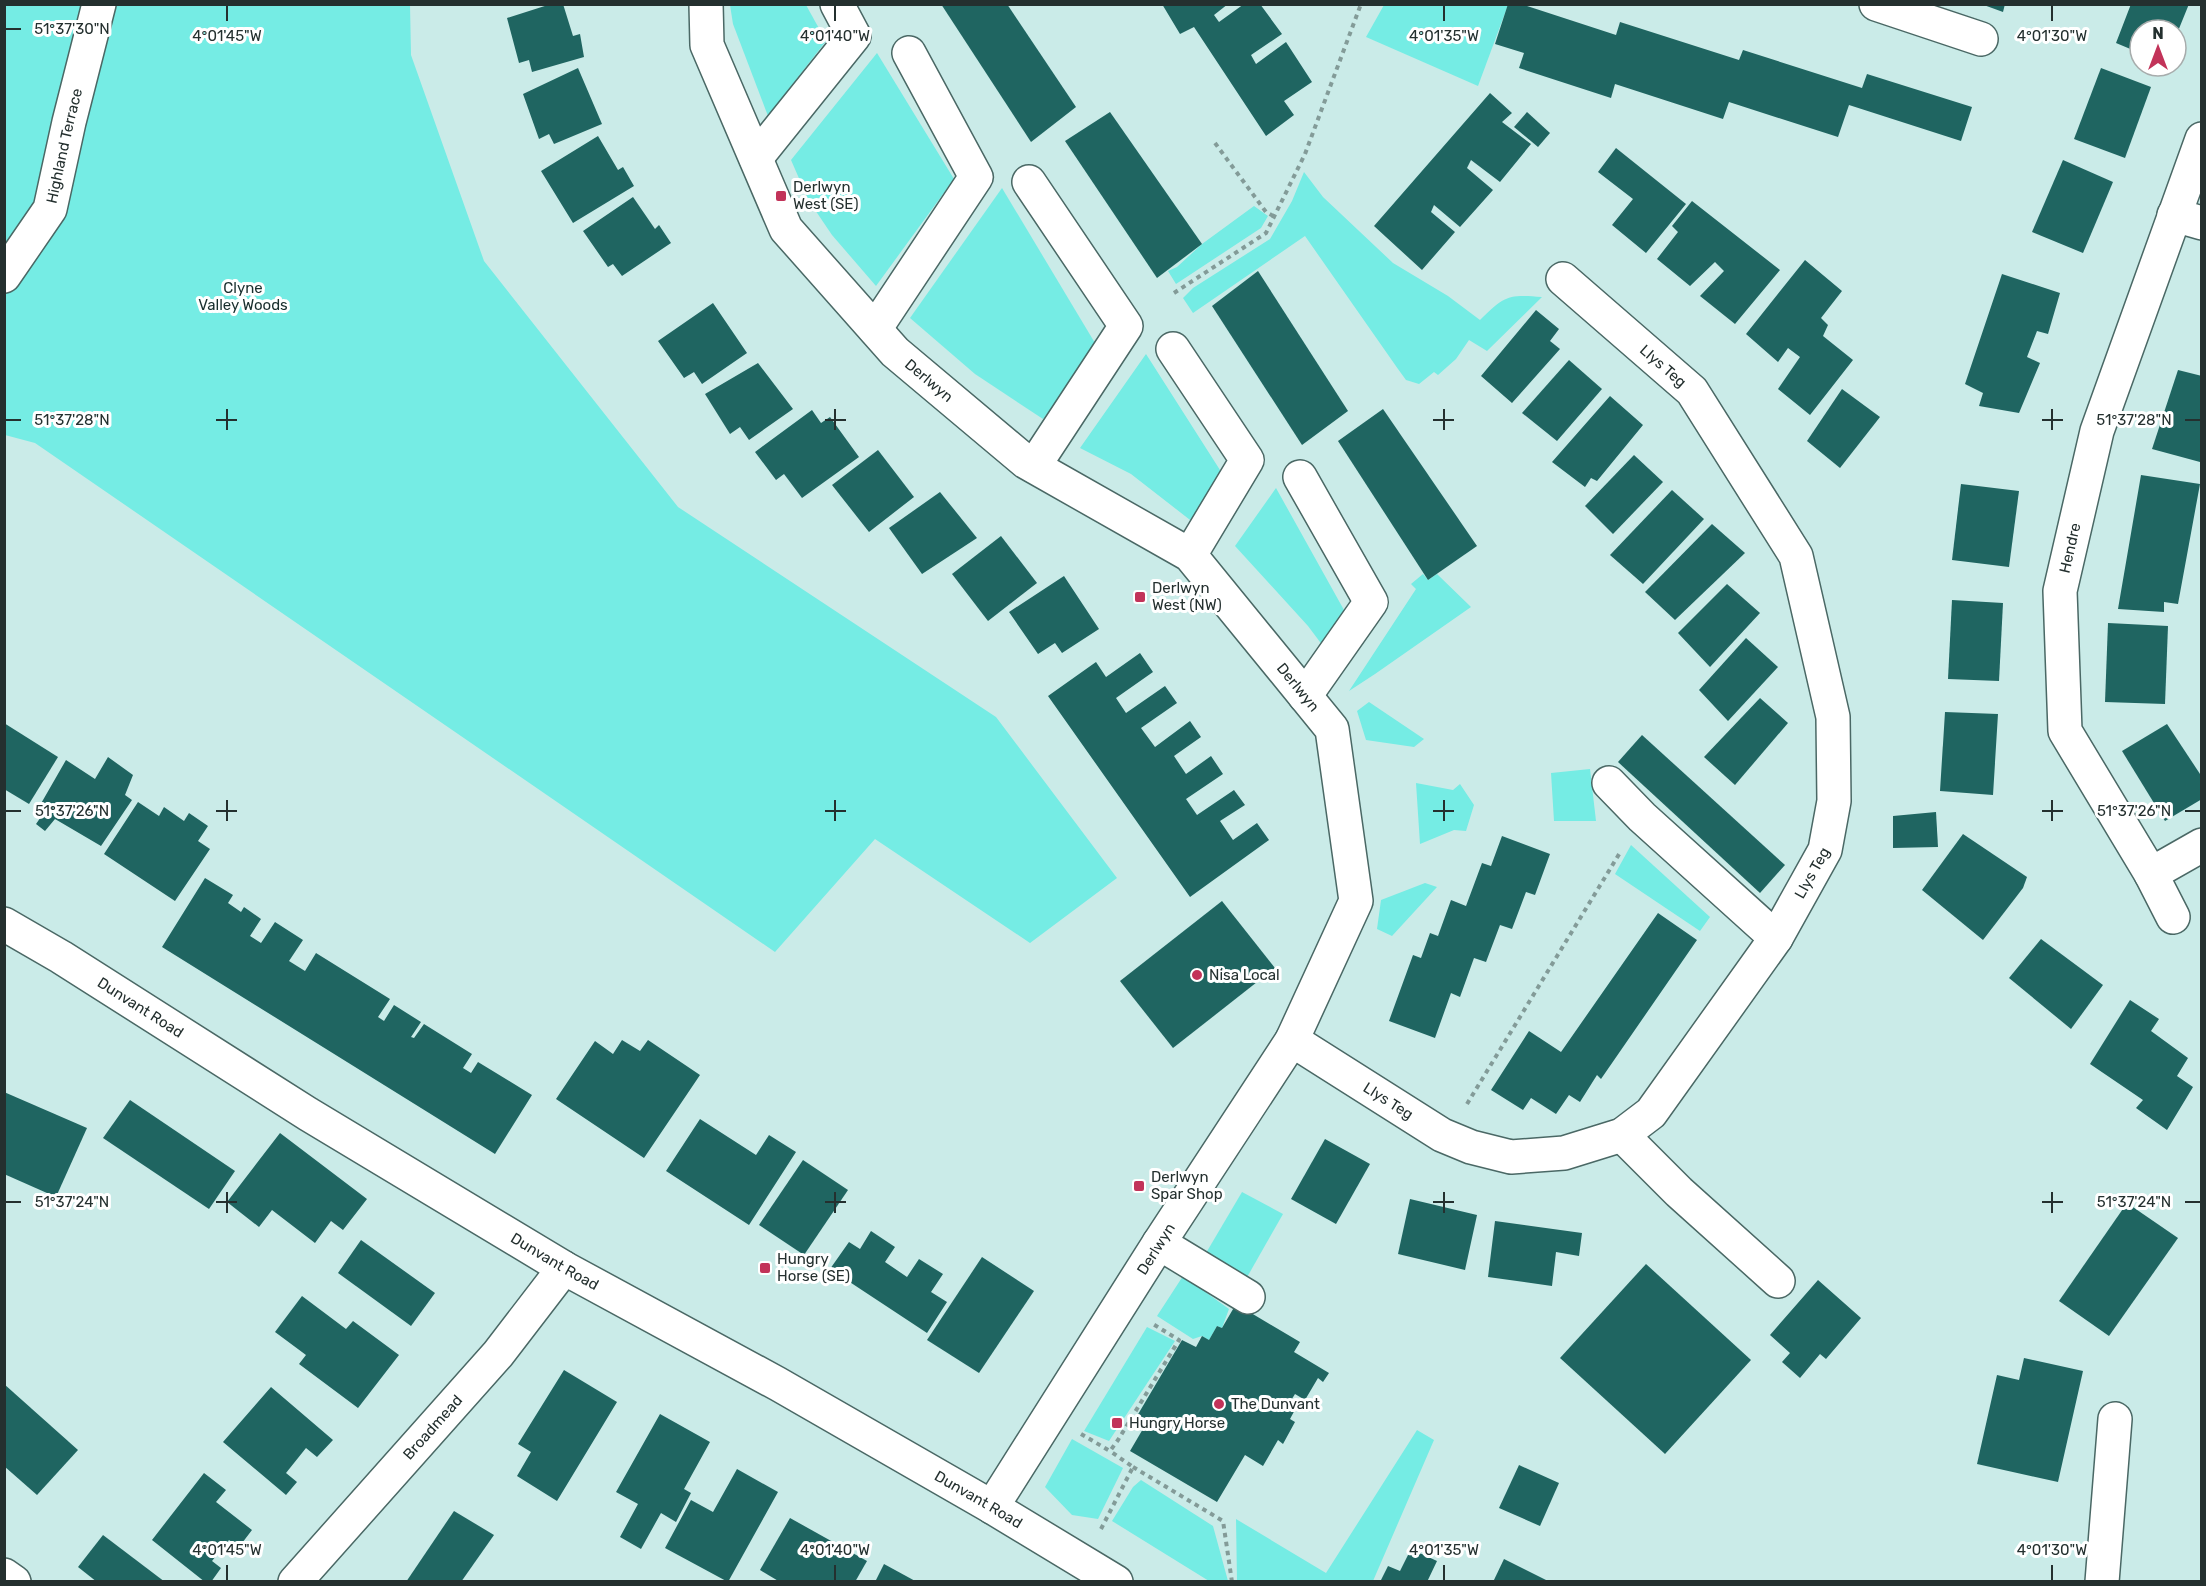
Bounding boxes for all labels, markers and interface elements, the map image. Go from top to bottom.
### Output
north arrow [2128,18,2188,78]
text: 51°37'30"N [34,20,110,38]
text: N [2152,24,2164,43]
text: 4°01'45"W [192,27,262,45]
text: 4°01'40"W [800,27,870,45]
text: 4°01'35"W [1409,27,1479,45]
text: 4°01'30"W [2017,27,2087,45]
street label: Highland Terrace [42,86,86,205]
place label: Derlwyn West (SE) [793,178,859,213]
marker: Derlwyn West (SE) [774,189,788,203]
park label: Clyne Valley Woods [198,279,288,314]
street label: Llys Teg [1636,341,1690,391]
street label: Derlwyn [901,355,957,406]
text: 51°37'28"N [34,411,110,429]
text: 51°37'28"N [2096,411,2172,429]
street label: Hendre [2055,521,2085,575]
place label: Derlwyn West (NW) [1152,579,1222,614]
marker: Derlwyn West (NW) [1133,590,1147,604]
street label: Derlwyn [1273,659,1323,715]
text: 51°37'26"N [35,802,109,820]
text: 51°37'26"N [2097,802,2171,820]
street label: Llys Teg [1791,844,1834,902]
place label: Nisa Local [1209,966,1280,984]
marker: Nisa Local [1190,968,1204,982]
street label: Dunvant Road [94,973,187,1042]
street label: Llys Teg [1360,1078,1417,1124]
place label: Derlwyn Spar Shop [1151,1168,1223,1203]
marker: Derlwyn Spar Shop [1132,1179,1146,1193]
text: 51°37'24"N [35,1193,109,1211]
text: 51°37'24"N [2097,1193,2171,1211]
street label: Derlwyn [1133,1220,1179,1278]
street label: Dunvant Road [507,1229,602,1294]
place label: Hungry Horse (SE) [777,1250,850,1285]
marker: Hungry Horse (SE) [758,1261,772,1275]
street label: Broadmead [399,1391,466,1463]
place label: The Dunvant [1231,1395,1320,1413]
marker: The Dunvant [1212,1397,1226,1411]
place label: Hungry Horse [1129,1414,1225,1432]
marker: Hungry Horse [1110,1416,1124,1430]
street label: Dunvant Road [931,1467,1026,1532]
text: 4°01'45"W [192,1541,262,1559]
text: 4°01'40"W [800,1541,870,1559]
text: 4°01'35"W [1409,1541,1479,1559]
text: 4°01'30"W [2017,1541,2087,1559]

